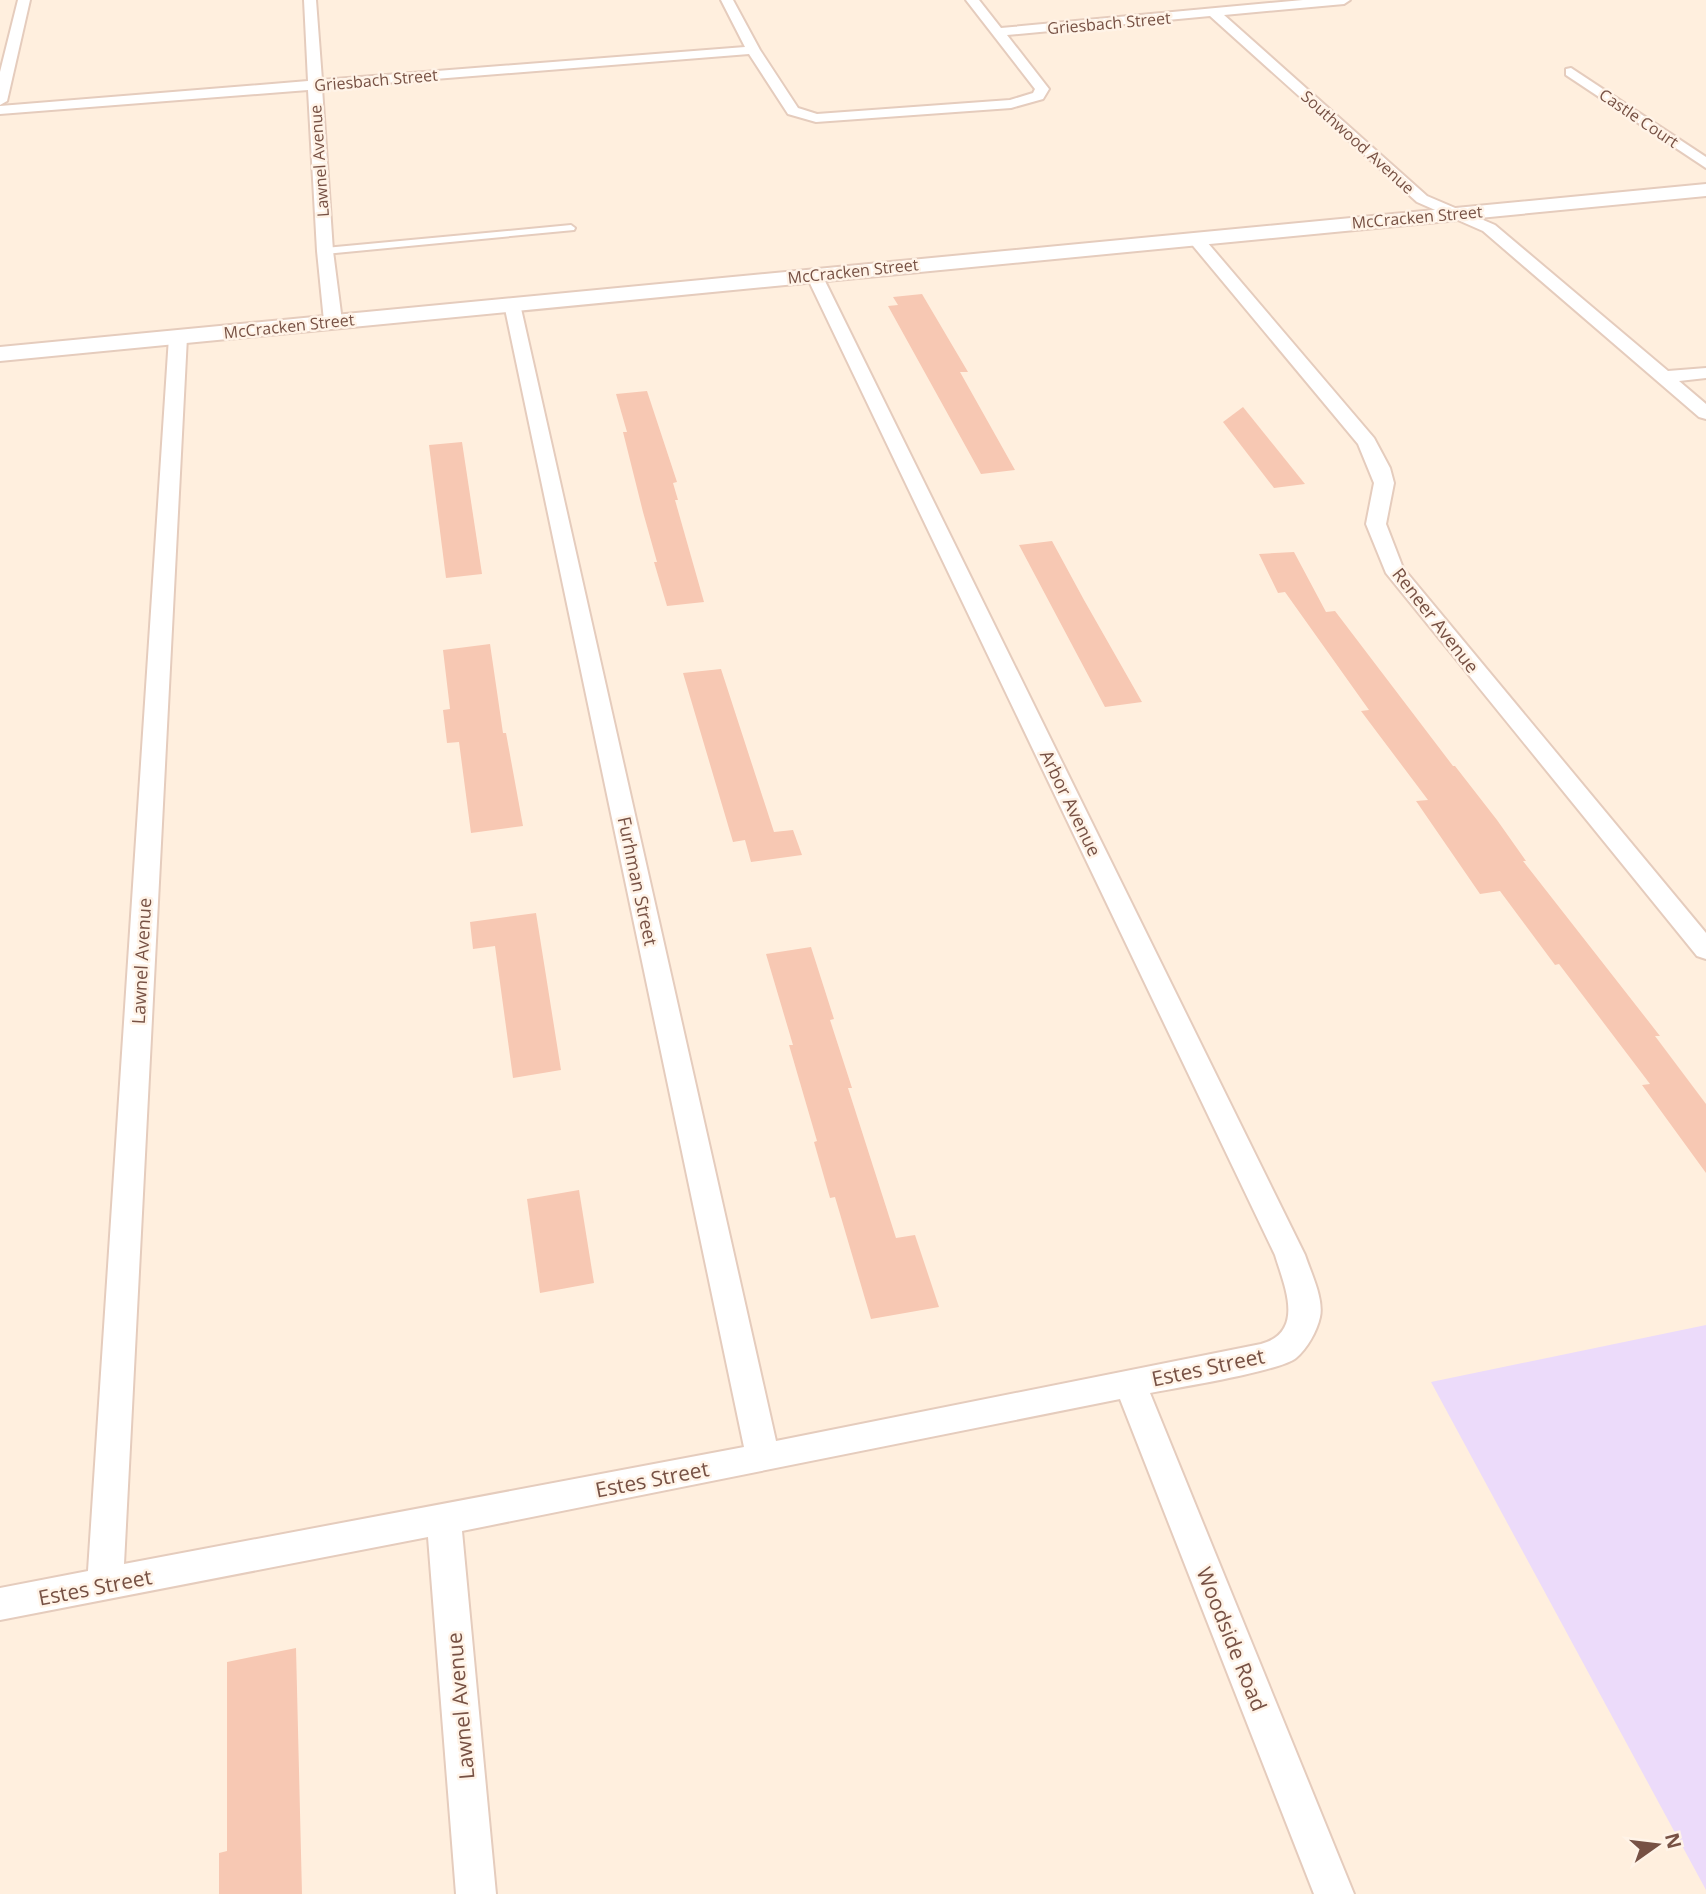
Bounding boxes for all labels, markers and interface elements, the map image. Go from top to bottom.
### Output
street label: Griesbach Street [1046,7,1172,39]
street label: Griesbach Street [313,64,439,96]
street label: Castle Court [1595,83,1683,153]
street label: Southwood Avenue [1297,85,1419,199]
street label: Lawnel Avenue [304,104,334,218]
street label: McCracken Street [1351,200,1484,234]
street label: McCracken Street [787,253,920,289]
street label: McCracken Street [223,308,356,344]
street label: Reneer Avenue [1387,563,1485,677]
street label: Arbor Avenue [1035,746,1107,860]
street label: Furhman Street [613,814,663,948]
street label: Lawnel Avenue [126,897,156,1025]
street label: Estes Street [1149,1341,1267,1393]
street label: Estes Street [593,1454,711,1504]
street label: Estes Street [36,1562,154,1612]
street label: Woodside Road [1190,1563,1274,1715]
street label: Lawnel Avenue [440,1631,480,1781]
north arrow [1622,1810,1692,1880]
text: N [1659,1830,1688,1852]

